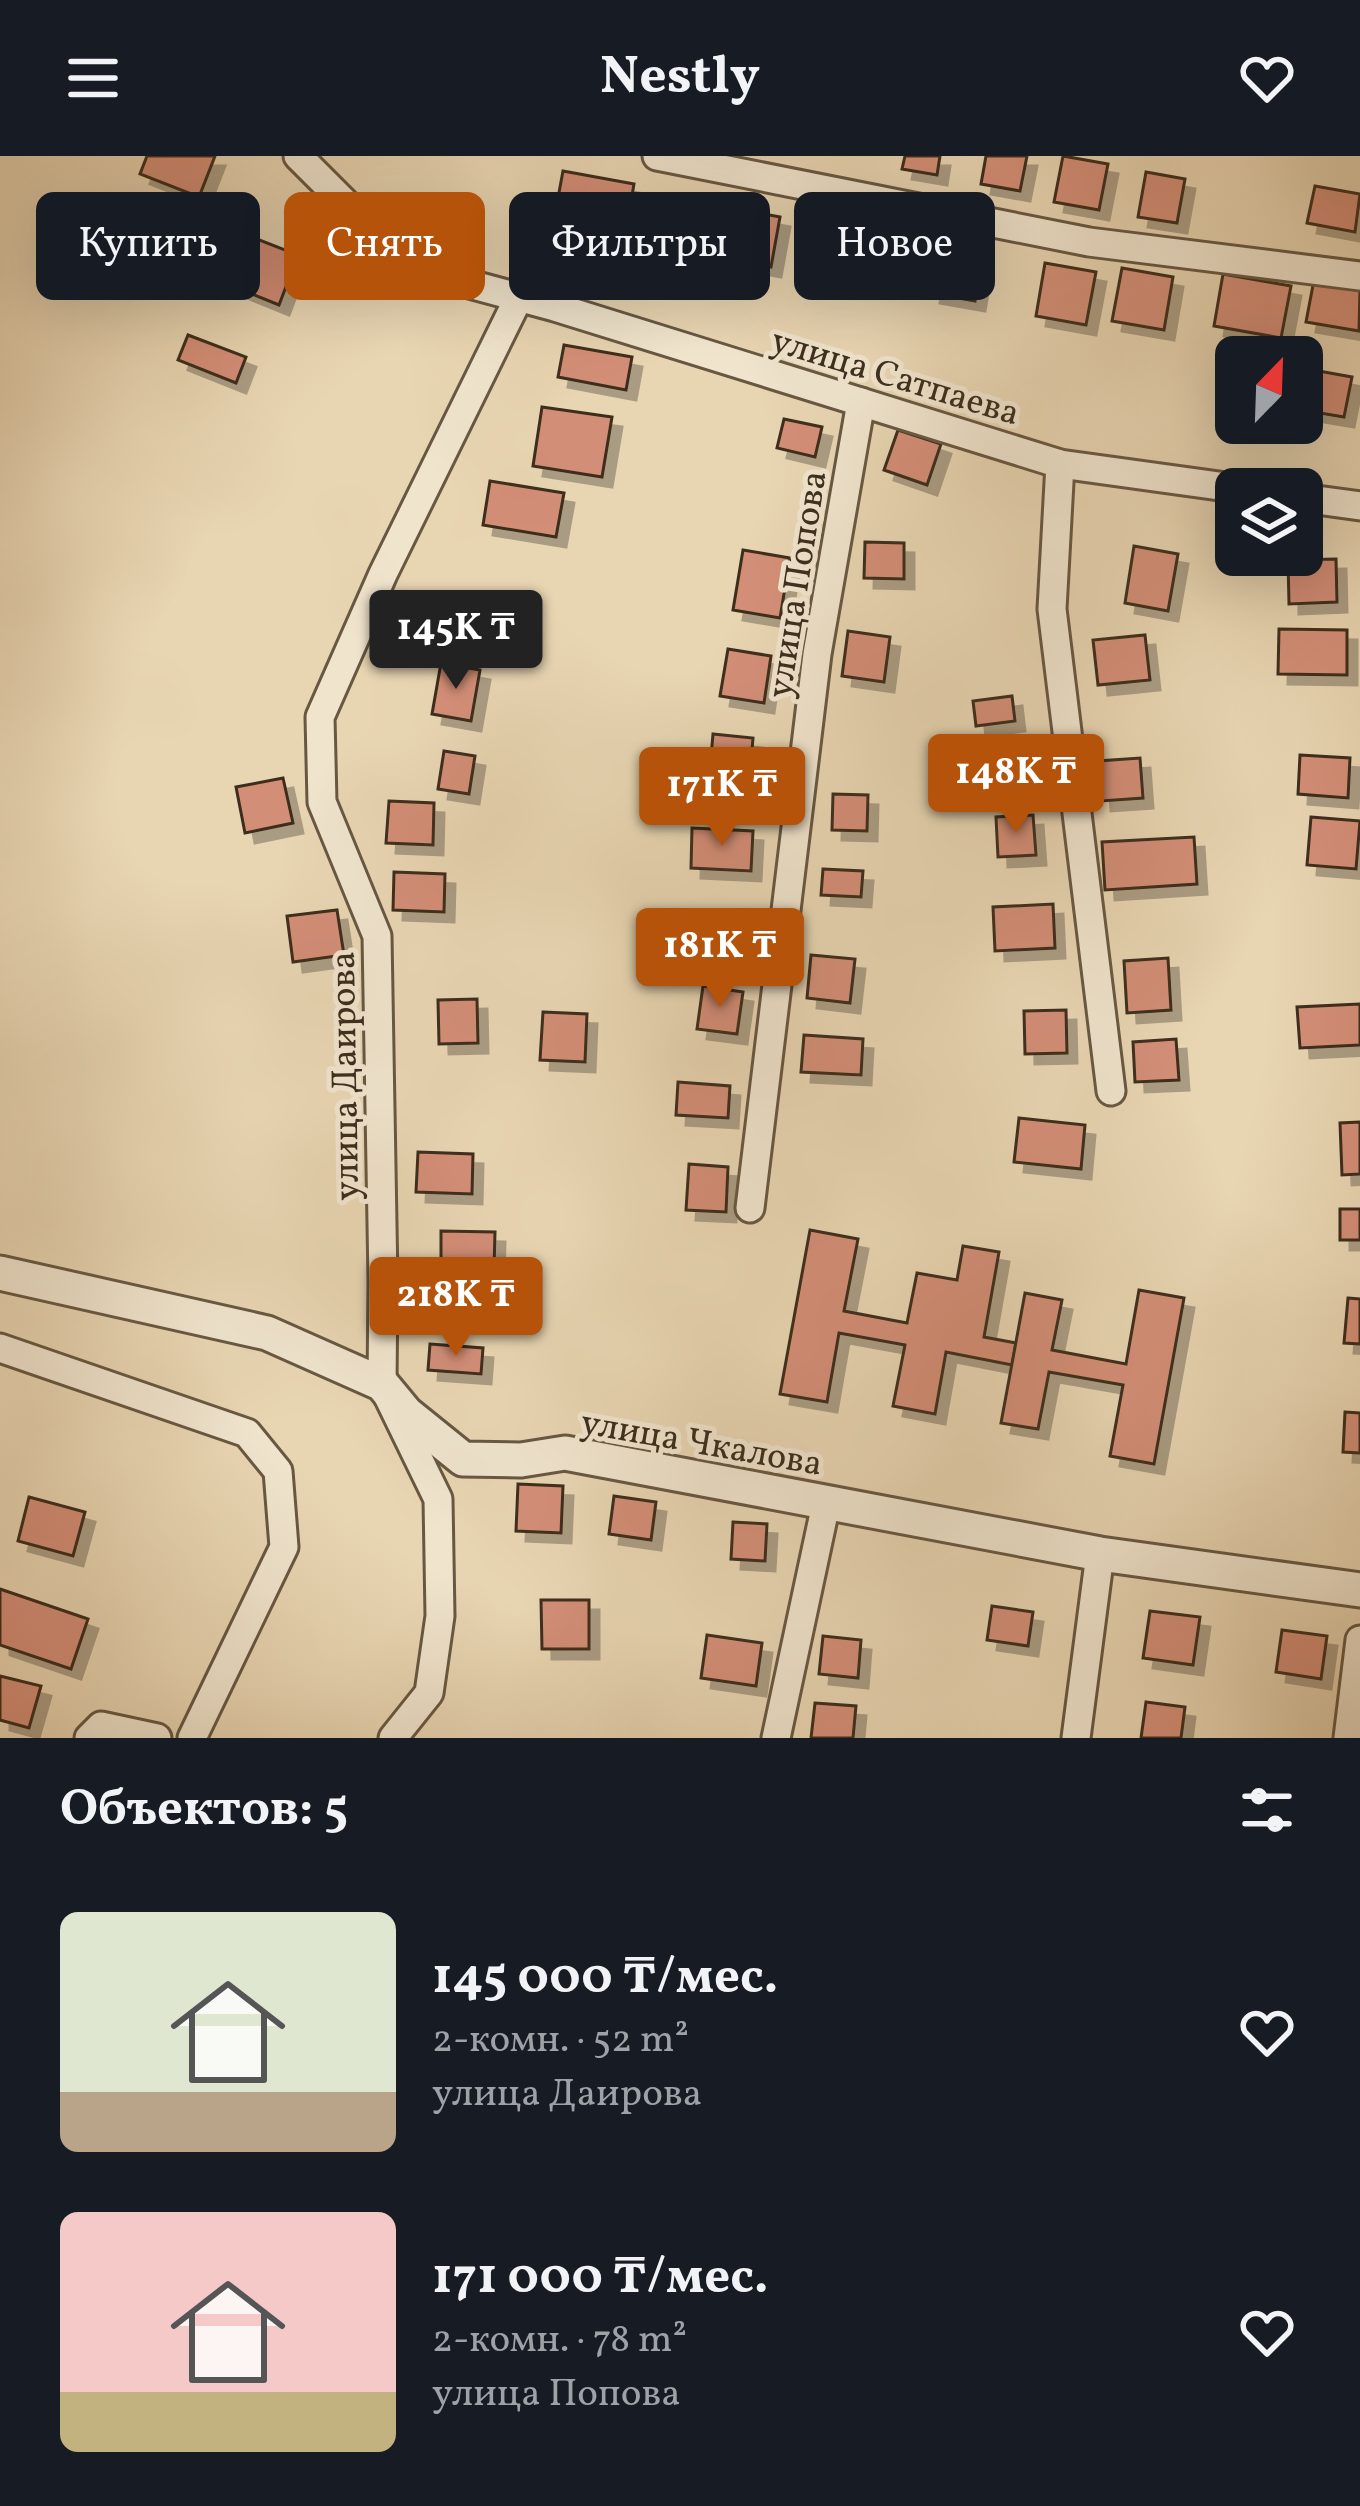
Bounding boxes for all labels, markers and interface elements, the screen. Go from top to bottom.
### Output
text: Nestly [600,41,760,116]
icon: menu [60,45,126,111]
icon: heart [1234,45,1300,111]
chip: Купить [36,192,260,300]
chip: Снять [284,192,485,300]
chip: Фильтры [509,192,770,300]
chip: Новое [794,192,995,300]
street label: улица Сатпаева [764,317,1025,440]
north arrow [1215,336,1323,444]
map controls [1215,336,1323,576]
street label: улица Попова [756,467,842,702]
button: layers [1215,468,1323,576]
pin: 145K ₸ [358,590,554,692]
text: 145K ₸ [396,602,516,656]
pin: 148K ₸ [918,734,1114,836]
text: 148K ₸ [955,746,1077,800]
pin: 171K ₸ [624,747,820,849]
text: 171K ₸ [666,759,778,813]
pin: 181K ₸ [622,908,818,1010]
text: 181K ₸ [663,920,777,974]
street label: улица Даирова [320,951,374,1201]
pin: 218K ₸ [358,1257,554,1359]
text: 218K ₸ [397,1269,515,1323]
street label: улица Чкалова [576,1399,826,1491]
text: Объектов: 5 [60,1775,348,1846]
icon: filters [1234,1777,1300,1843]
text: 145 000 ₸/мес. [432,1943,778,2014]
icon: home [156,1960,300,2104]
icon: heart [1234,1999,1300,2065]
text: 2-комн. · 52 m² [432,2014,689,2068]
text: улица Даирова [432,2068,702,2122]
text: 171 000 ₸/мес. [432,2243,768,2314]
icon: home [156,2260,300,2404]
icon: heart [1234,2299,1300,2365]
text: 2-комн. · 78 m² [432,2314,687,2368]
text: улица Попова [432,2368,681,2422]

